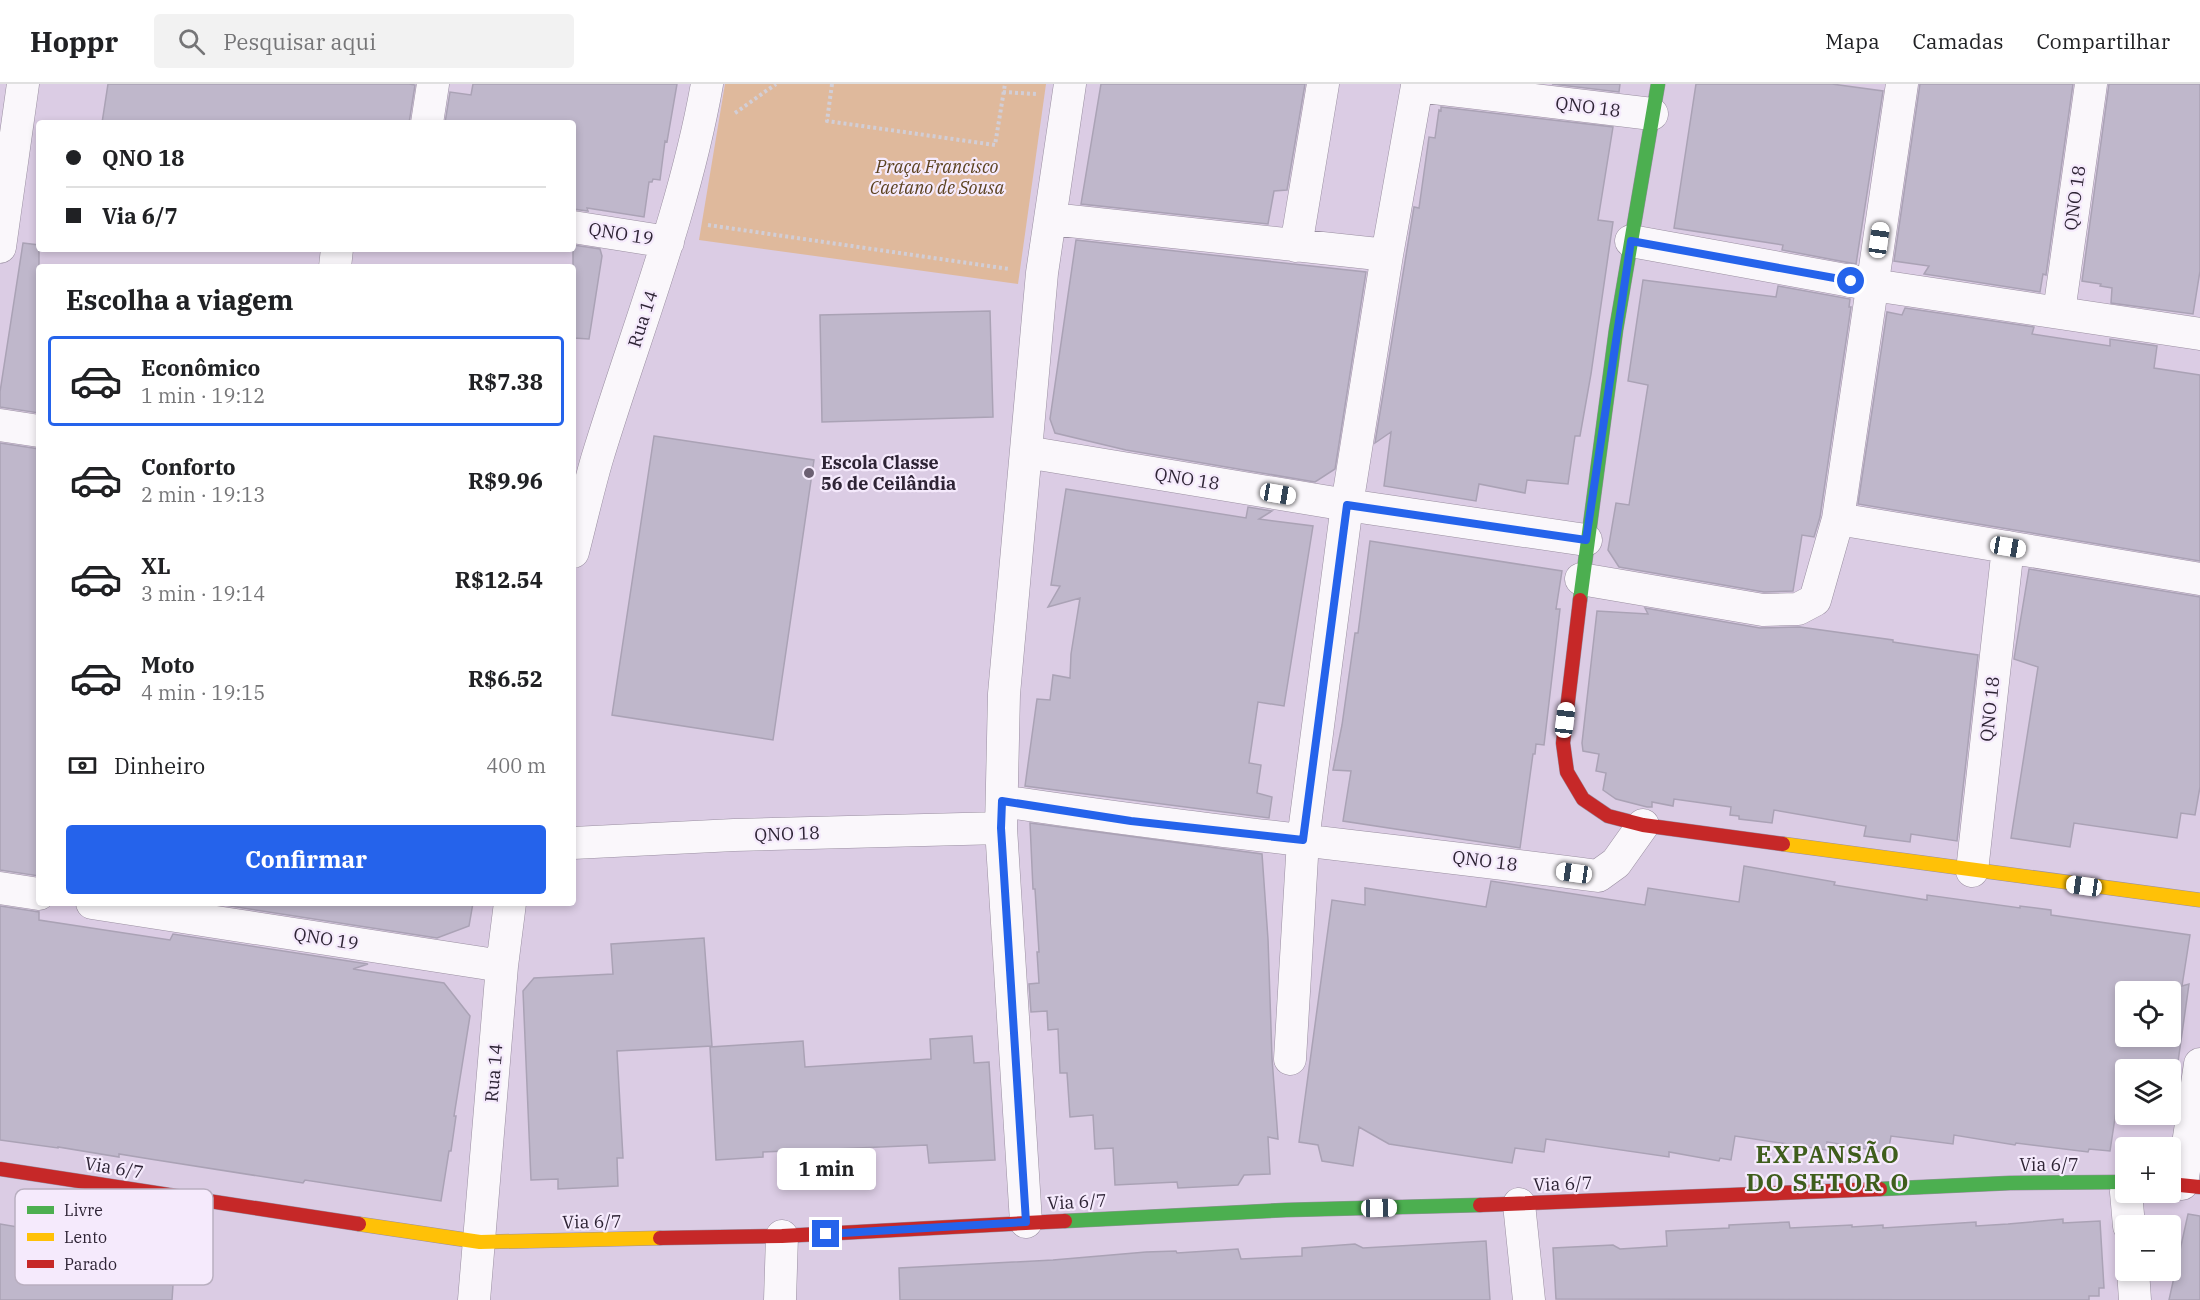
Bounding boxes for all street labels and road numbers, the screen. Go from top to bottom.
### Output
street label: QNO 18 [1554,91,1622,122]
street label: QNO 18 [2059,164,2090,232]
street label: QNO 19 [587,217,655,250]
street label: Rua 14 [623,287,663,350]
street label: QNO 18 [1153,462,1221,495]
street label: QNO 18 [1975,675,2004,743]
street label: QNO 18 [754,821,820,846]
street label: QNO 18 [1451,845,1519,876]
street label: QNO 19 [292,922,360,955]
street label: Rua 14 [479,1043,508,1103]
street label: Via 6/7 [83,1151,145,1184]
street label: Via 6/7 [2019,1153,2079,1176]
street label: Via 6/7 [1533,1171,1593,1196]
street label: Via 6/7 [1047,1188,1107,1215]
street label: Via 6/7 [562,1209,622,1234]

